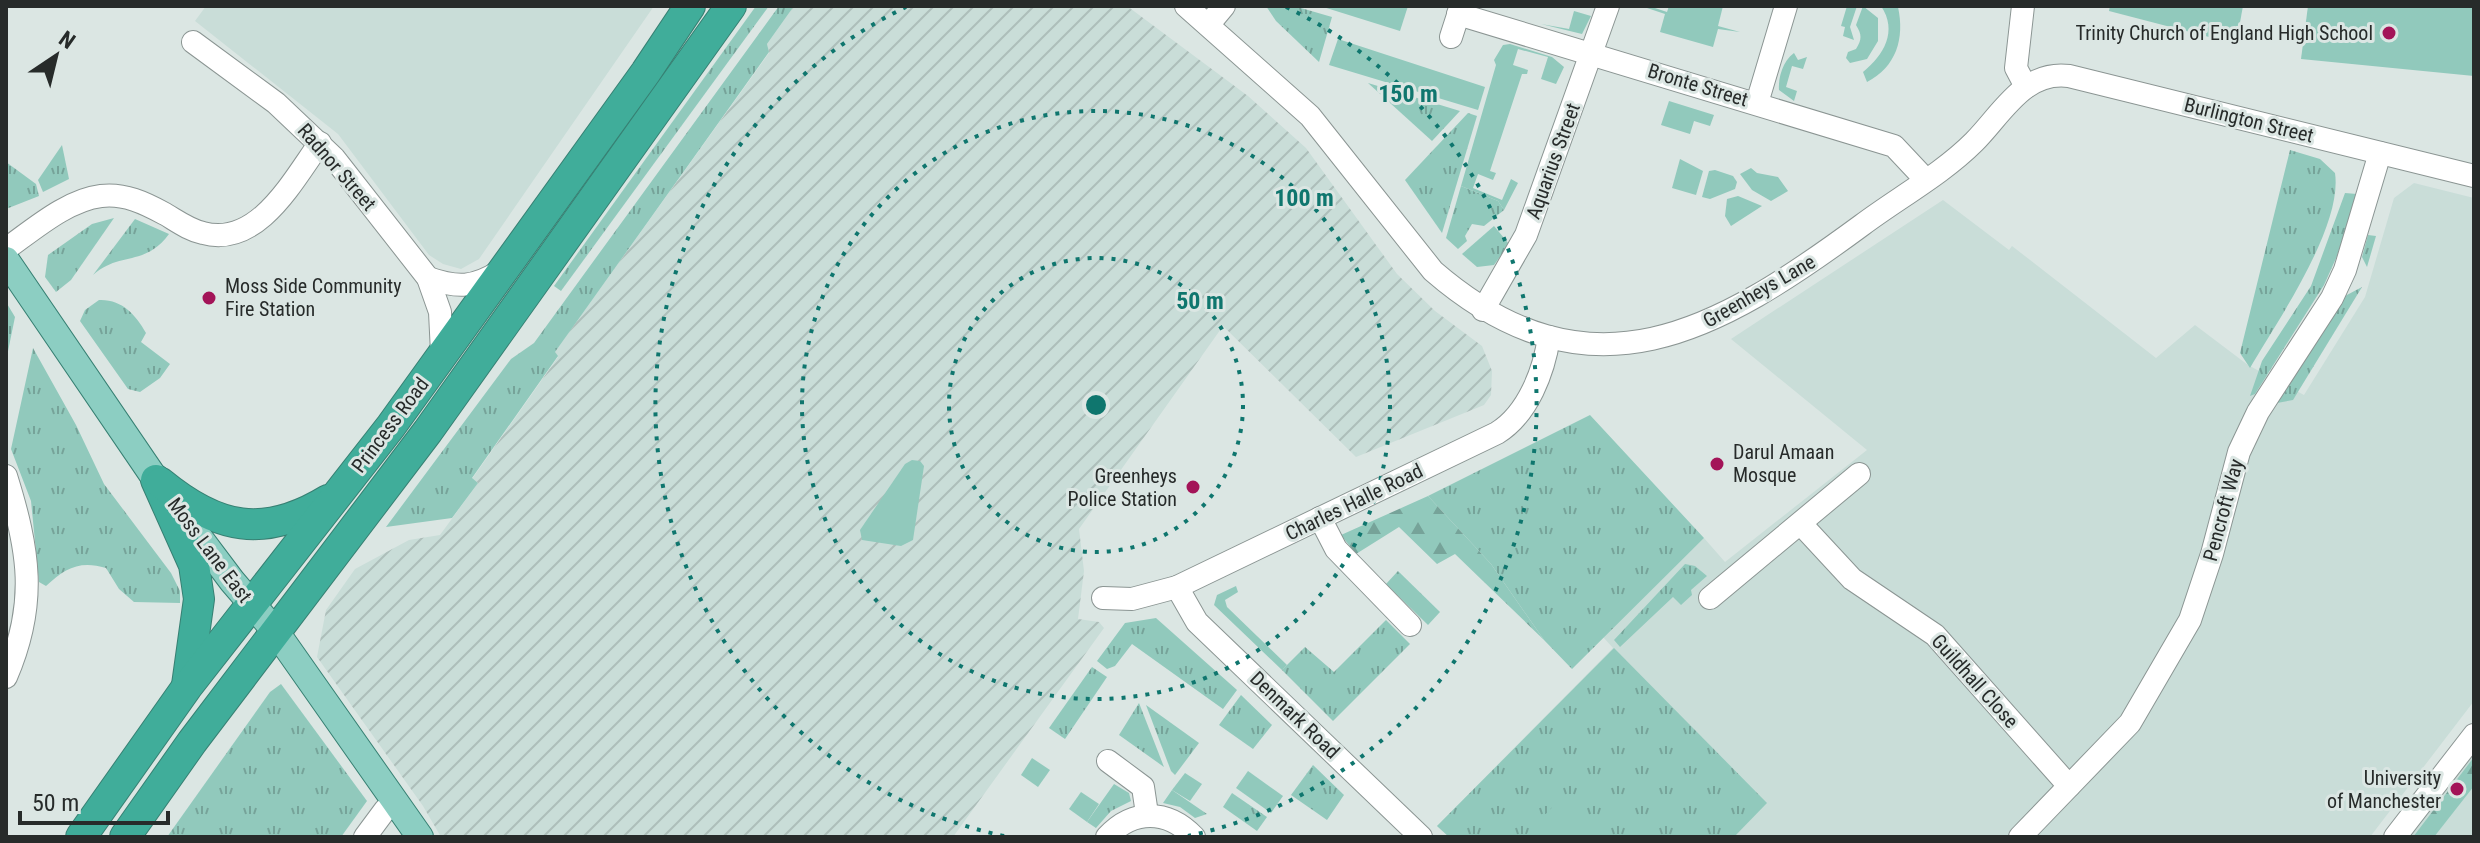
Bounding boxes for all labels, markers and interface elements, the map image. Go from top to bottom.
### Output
north arrow [16,16,96,96]
place label: Trinity Church of England High School [2076,21,2373,45]
marker: Trinity Church of England High School [2380,24,2398,42]
text: N [54,26,80,54]
street label: Bronte Street [1645,58,1751,112]
text: 150 m [1378,80,1438,108]
street label: Burlington Street [2182,92,2316,148]
street label: Aquarius Street [1521,100,1585,222]
street label: Radnor Street [293,119,381,215]
text: 100 m [1274,184,1334,212]
street label: Greenheys Lane [1699,249,1819,333]
place label: Moss Side Community Fire Station [225,274,402,321]
text: 50 m [1176,287,1224,315]
marker: Moss Side Community Fire Station [200,289,218,307]
street label: Princess Road [346,373,434,477]
centre of rings [1082,391,1110,419]
place label: Darul Amaan Mosque [1733,440,1834,487]
marker: Darul Amaan Mosque [1708,455,1726,473]
street label: Pencroft Way [2198,456,2248,564]
street label: Charles Halle Road [1281,458,1427,546]
place label: Greenheys Police Station [1068,464,1177,511]
marker: Greenheys Police Station [1184,478,1202,496]
street label: Moss Lane East [163,493,257,607]
street label: Guildhall Close [1927,629,2023,733]
street label: Denmark Road [1245,666,1345,764]
place label: University of Manchester [2327,766,2441,813]
scale bar [20,775,168,825]
marker: University of Manchester [2448,780,2466,798]
text: 50 m [32,789,79,817]

